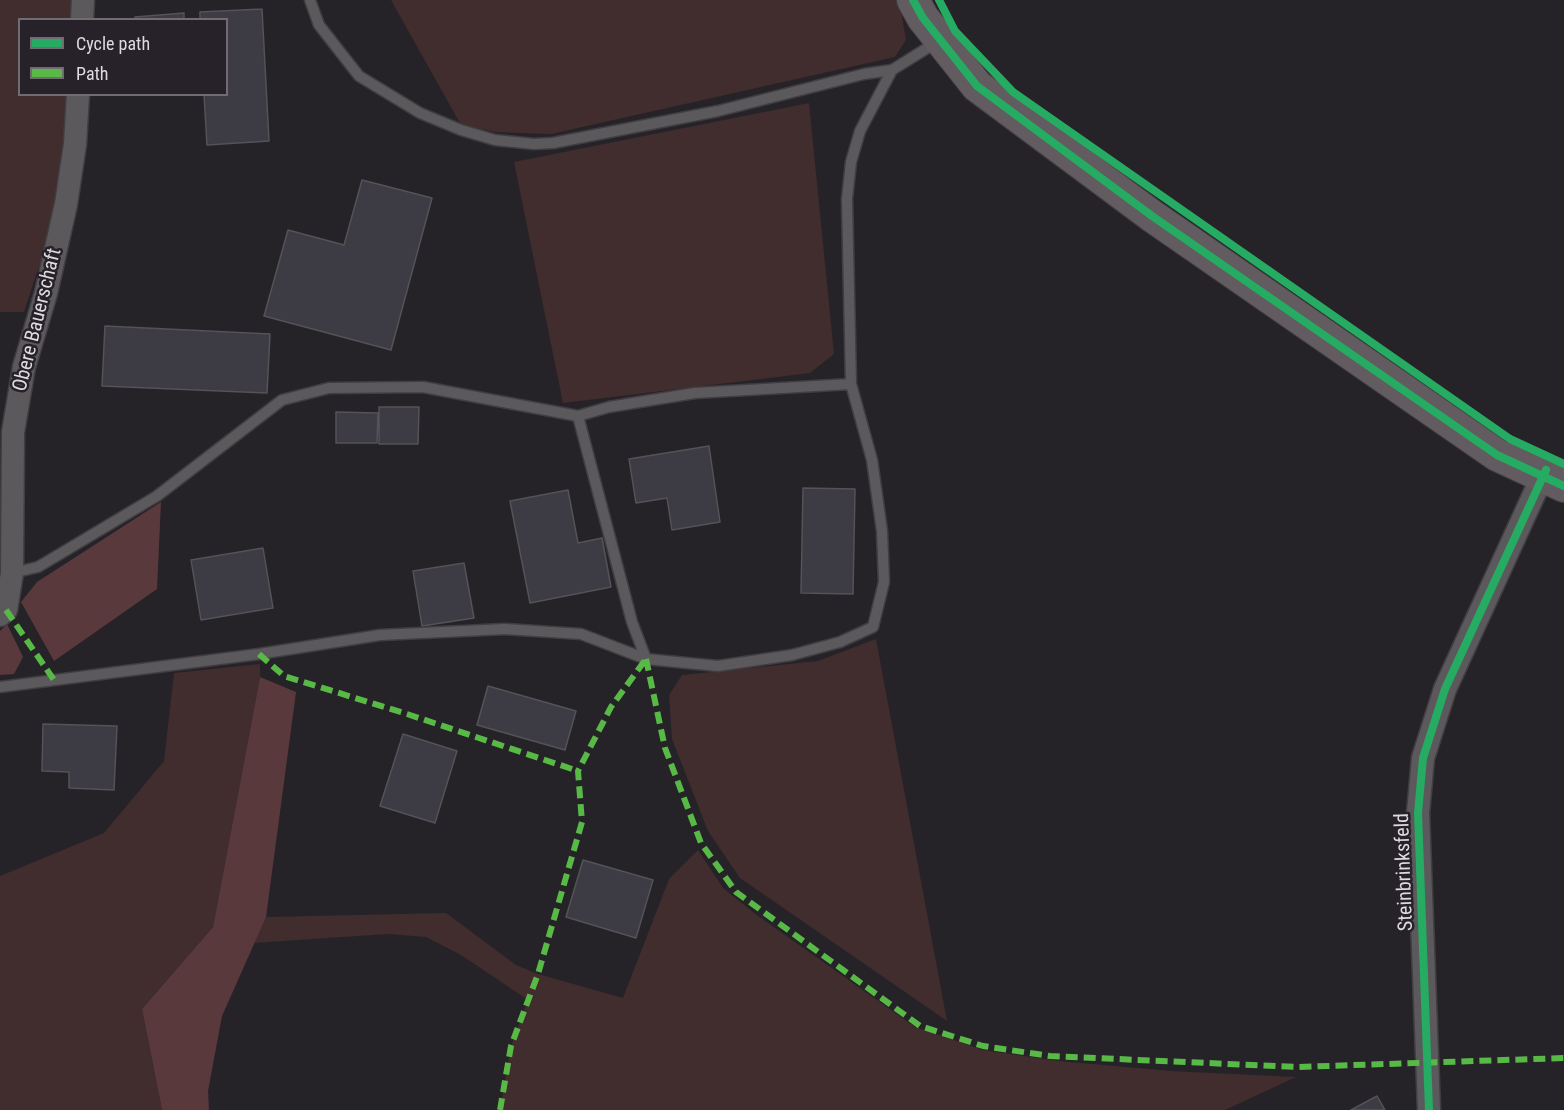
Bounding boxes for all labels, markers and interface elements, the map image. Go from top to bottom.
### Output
legend [18,18,228,96]
text: Cycle path [76,33,150,54]
text: Path [76,63,109,84]
street label: Obere Bauerschaft [9,246,67,394]
street label: Steinbrinksfeld [1391,812,1419,932]

